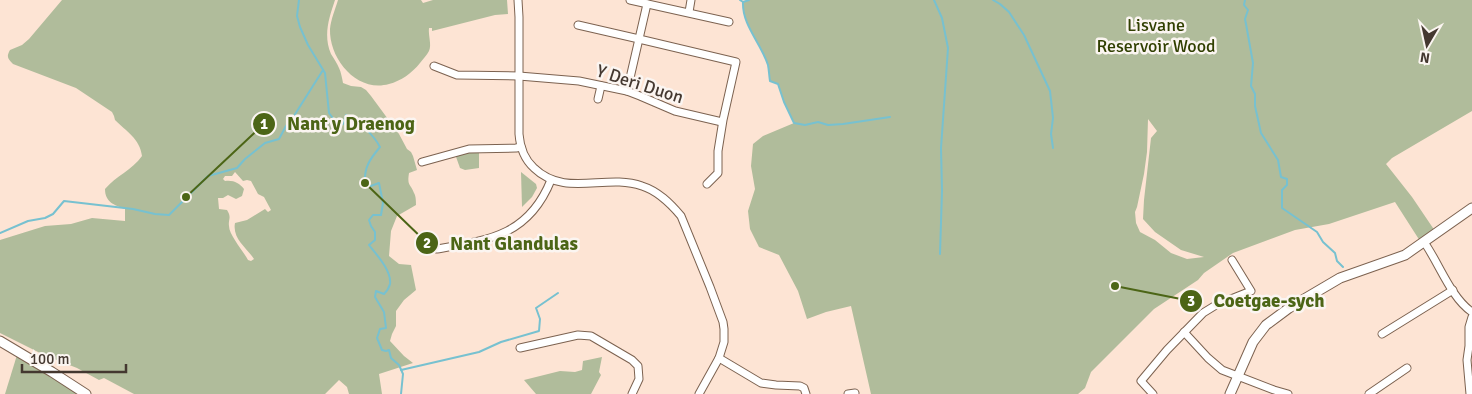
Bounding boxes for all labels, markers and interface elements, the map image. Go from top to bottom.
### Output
park label: Lisvane Reservoir Wood [1096,14,1216,57]
north arrow [1402,20,1452,70]
text: N [1419,48,1431,67]
street label: Y Deri Duon [594,60,686,108]
callout: Nant y Draenog [252,107,425,141]
text: Nant y Draenog [287,112,415,136]
text: 1 [260,115,268,133]
callout: Nant Glandulas [415,226,588,260]
text: Nant Glandulas [450,232,578,256]
text: 2 [423,234,431,252]
callout: Coetgae-sych [1178,284,1334,318]
text: Coetgae-sych [1213,289,1325,313]
text: 3 [1187,292,1195,310]
scale bar [22,342,126,374]
text: 100 m [30,350,70,368]

